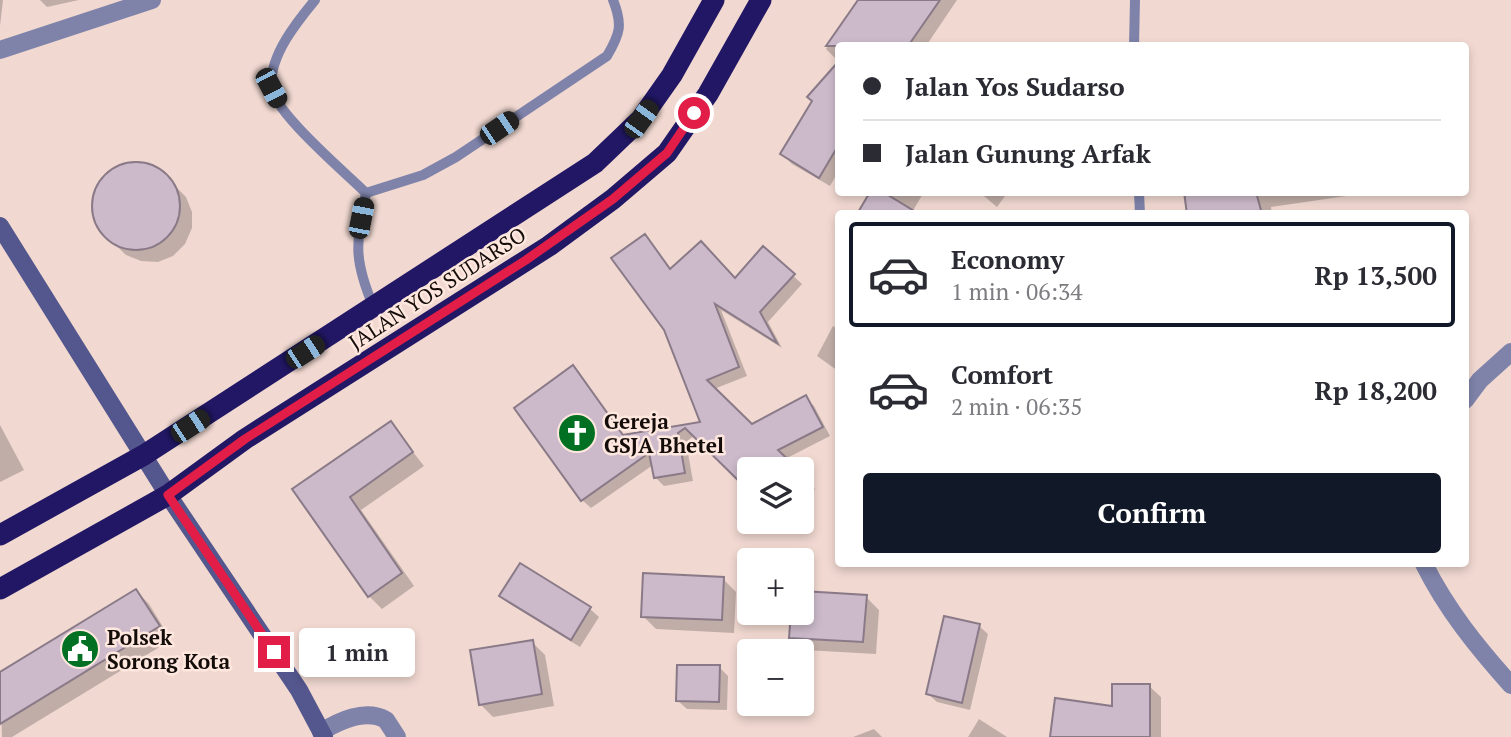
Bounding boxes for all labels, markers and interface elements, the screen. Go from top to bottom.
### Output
car [252,65,291,111]
text: Jalan Yos Sudarso [905,69,1125,103]
car [621,96,662,142]
route start [678,97,710,129]
car [476,108,523,148]
text: Jalan Gunung Arfak [905,136,1151,170]
car [347,195,376,241]
street label: JALAN YOS SUDARSO [343,220,531,356]
text: Economy [951,242,1064,276]
icon: car [867,243,930,306]
text: Rp 13,500 [1315,258,1437,292]
text: 1 min · 06:34 [951,276,1083,307]
car [282,332,329,372]
text: Comfort [951,357,1053,391]
icon: car [867,358,930,421]
text: Rp 18,200 [1315,373,1437,407]
text: 2 min · 06:35 [951,391,1083,422]
car [167,406,214,446]
place label: Gereja GSJA Bhetel [604,407,724,459]
church icon: Gereja GSJA Bhetel [556,412,598,454]
map controls [737,457,814,716]
button: layers [737,457,814,534]
button: Confirm [863,473,1441,553]
button: + [737,548,814,625]
place label: Polsek Sorong Kota [107,623,230,675]
public building icon: Polsek Sorong Kota [59,628,101,670]
callout: 1 min [298,628,414,676]
route end [258,636,290,668]
text: 1 min [326,637,388,668]
button: − [737,639,814,716]

